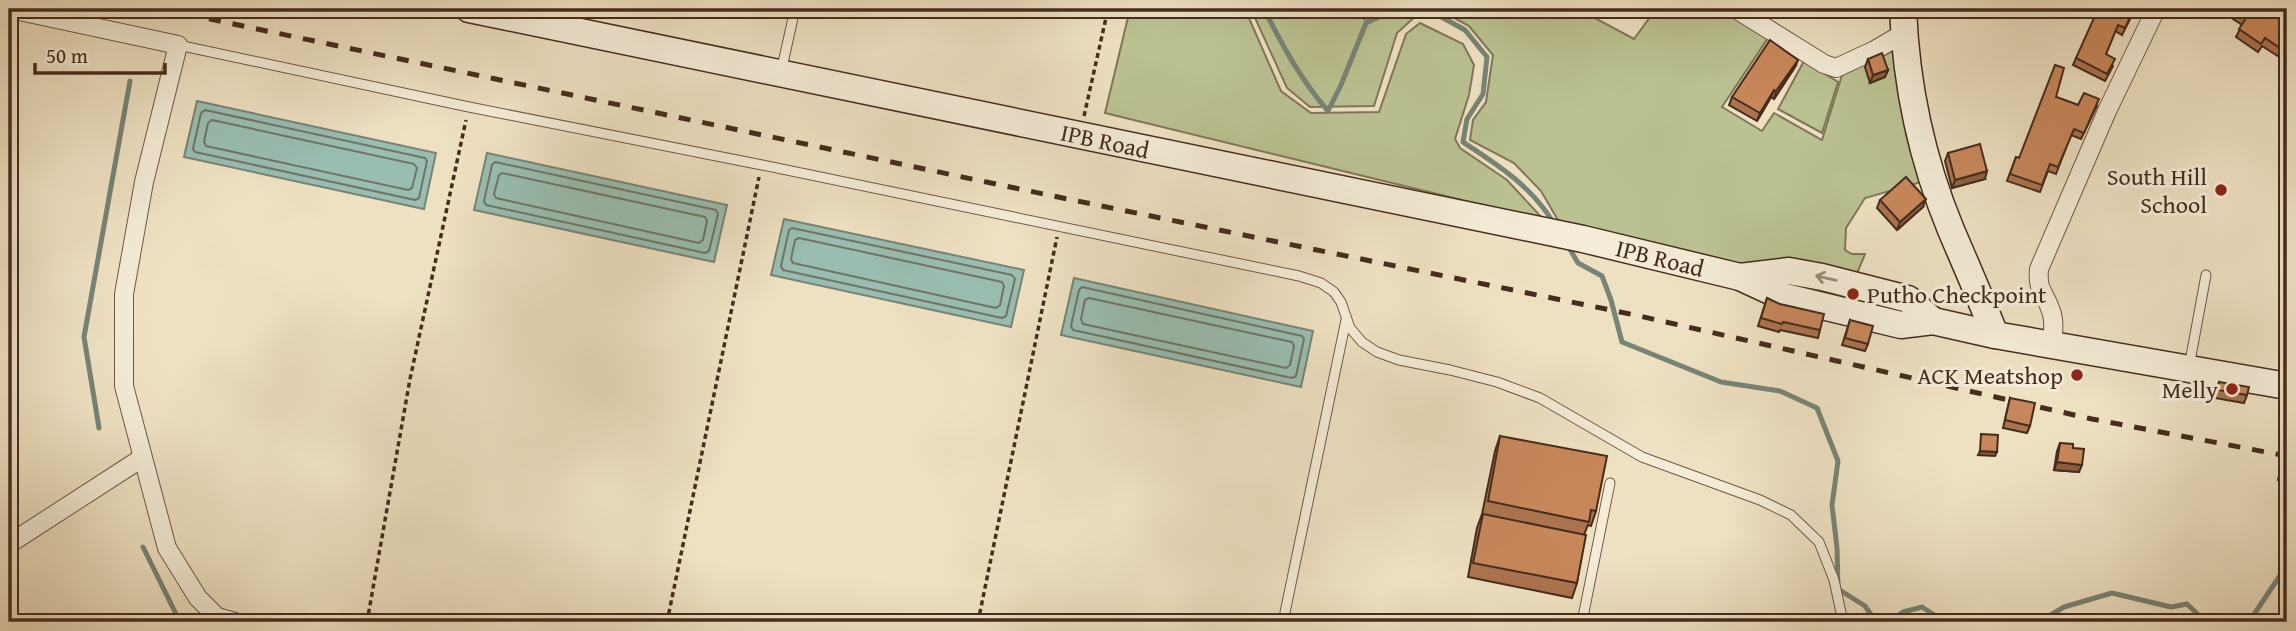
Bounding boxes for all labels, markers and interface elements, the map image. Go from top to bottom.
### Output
scale bar [35,32,164,76]
text: 50 m [46,40,88,71]
street label: IPB Road [1058,115,1153,167]
place label: South Hill School [2107,159,2207,222]
marker: South Hill School [2213,182,2229,198]
street label: IPB Road [1612,230,1708,286]
one-way arrow [1815,271,1838,285]
place label: Putho Checkpoint [1867,277,2047,312]
marker: Putho Checkpoint [1845,286,1861,302]
place label: ACK Meatshop [1917,358,2063,393]
marker: ACK Meatshop [2069,367,2085,383]
place label: Melly [2162,372,2218,407]
marker: Melly [2224,381,2240,397]

